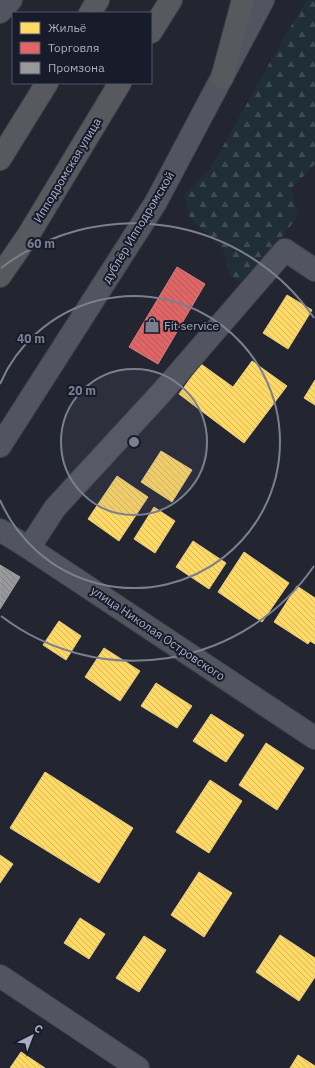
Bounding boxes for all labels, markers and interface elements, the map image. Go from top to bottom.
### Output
legend [12,12,152,84]
text: Жильё [48,20,87,35]
text: Торговля [48,40,99,55]
text: Промзона [48,60,105,75]
street label: Ипподромская улица [30,114,105,225]
street label: дублёр Ипподромской [99,169,177,285]
text: 60 m [27,236,55,251]
shop icon: Fit service [143,316,161,334]
place label: Fit service [164,318,220,333]
text: 40 m [17,331,45,346]
text: 20 m [68,383,96,398]
centre of rings [127,435,141,449]
street label: улица Николая Островского [88,582,228,684]
north arrow [12,1016,52,1056]
text: С [31,1021,46,1036]

